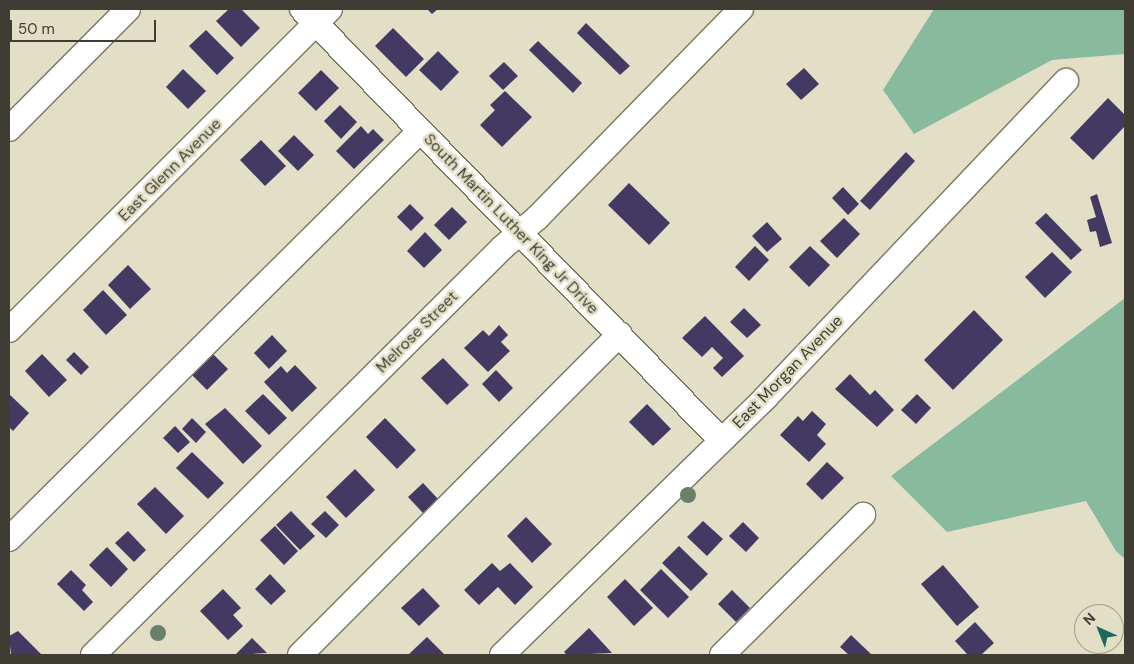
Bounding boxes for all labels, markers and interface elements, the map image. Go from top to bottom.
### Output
scale bar [12,10,159,42]
text: 50 m [18,19,55,39]
street label: East Glenn Avenue [115,115,225,225]
street label: South Martin Luther King Jr Drive [420,130,602,318]
street label: Melrose Street [372,287,462,377]
street label: East Morgan Avenue [729,311,847,433]
north arrow [1074,604,1124,654]
text: N [1079,609,1099,629]

